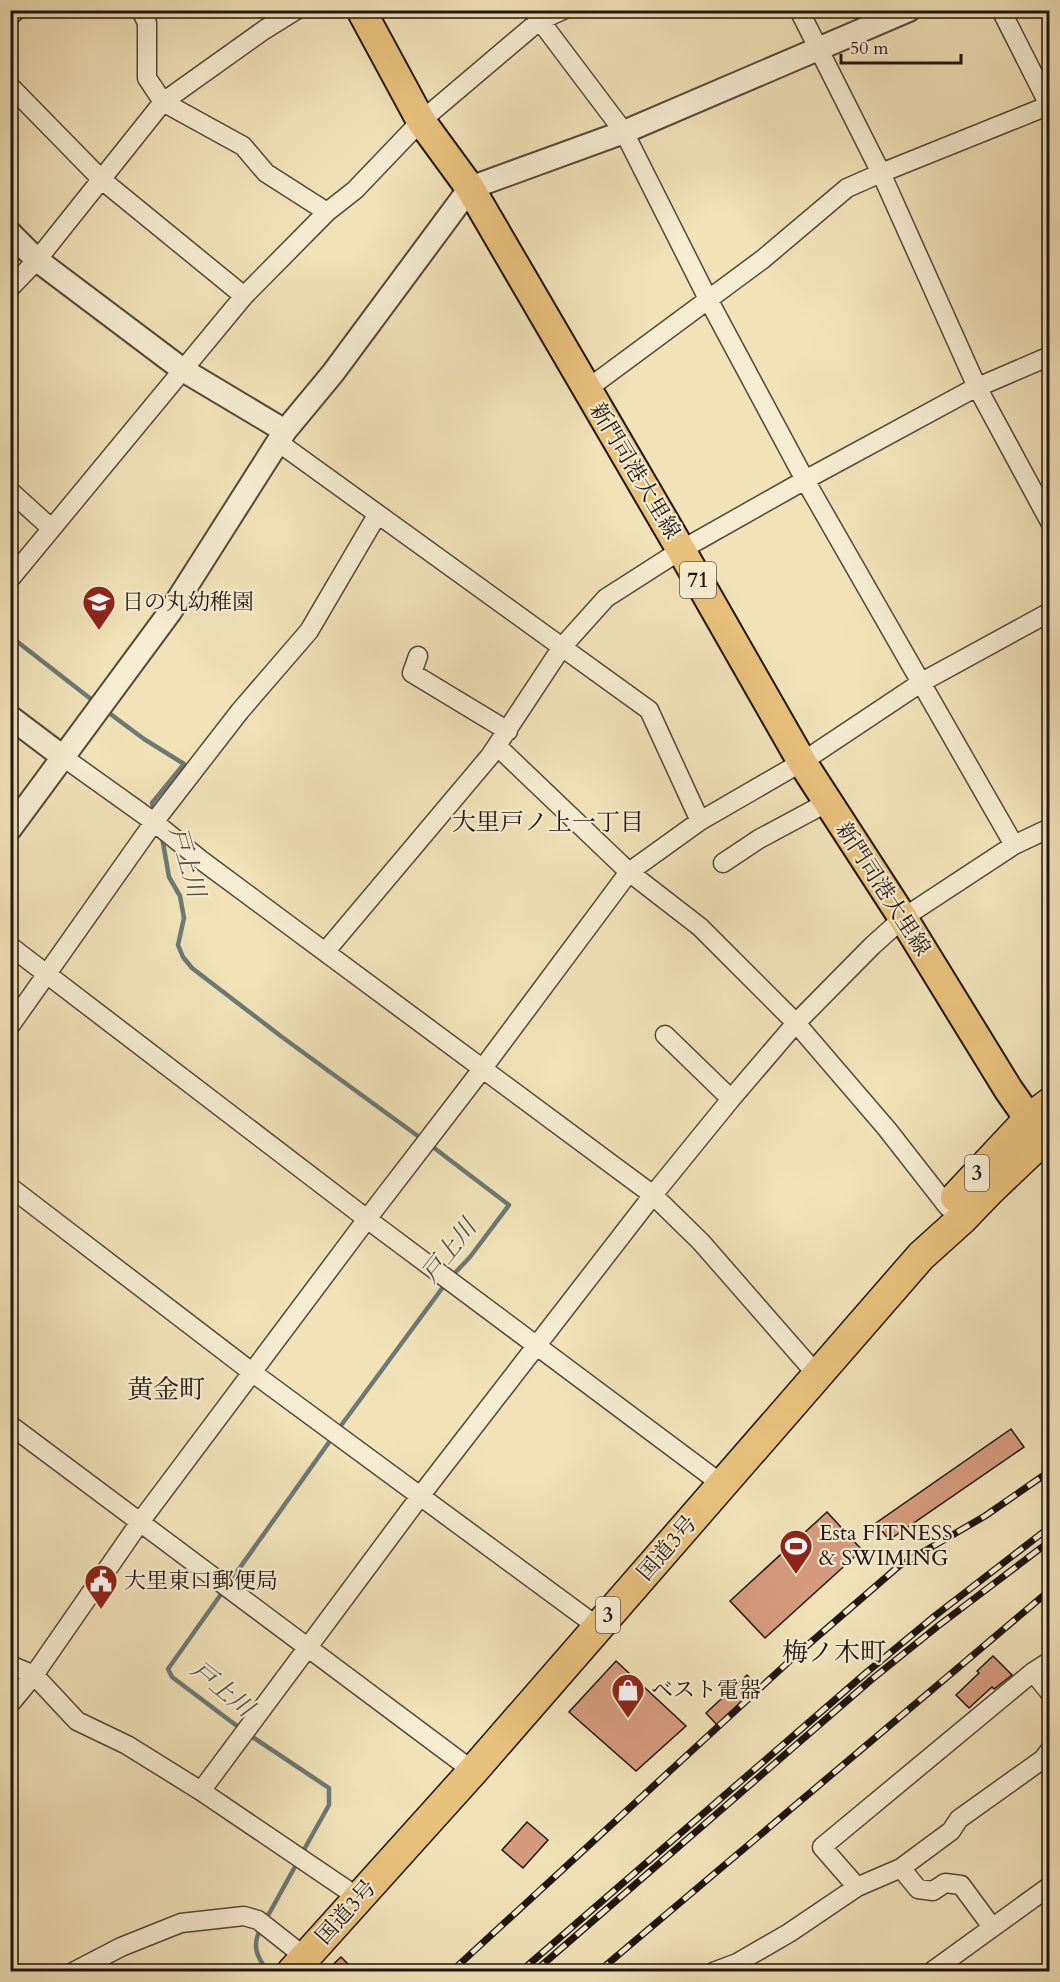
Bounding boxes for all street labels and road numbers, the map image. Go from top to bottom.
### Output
street label: 新門司港大里線 [582,397,688,545]
road number: 71 [680,562,716,598]
street label: 新門司港大里線 [828,816,938,962]
road number: 3 [965,1155,989,1191]
street label: 国道3号 [630,1509,704,1587]
road number: 3 [596,1597,620,1633]
street label: 国道3号 [309,1873,383,1951]

